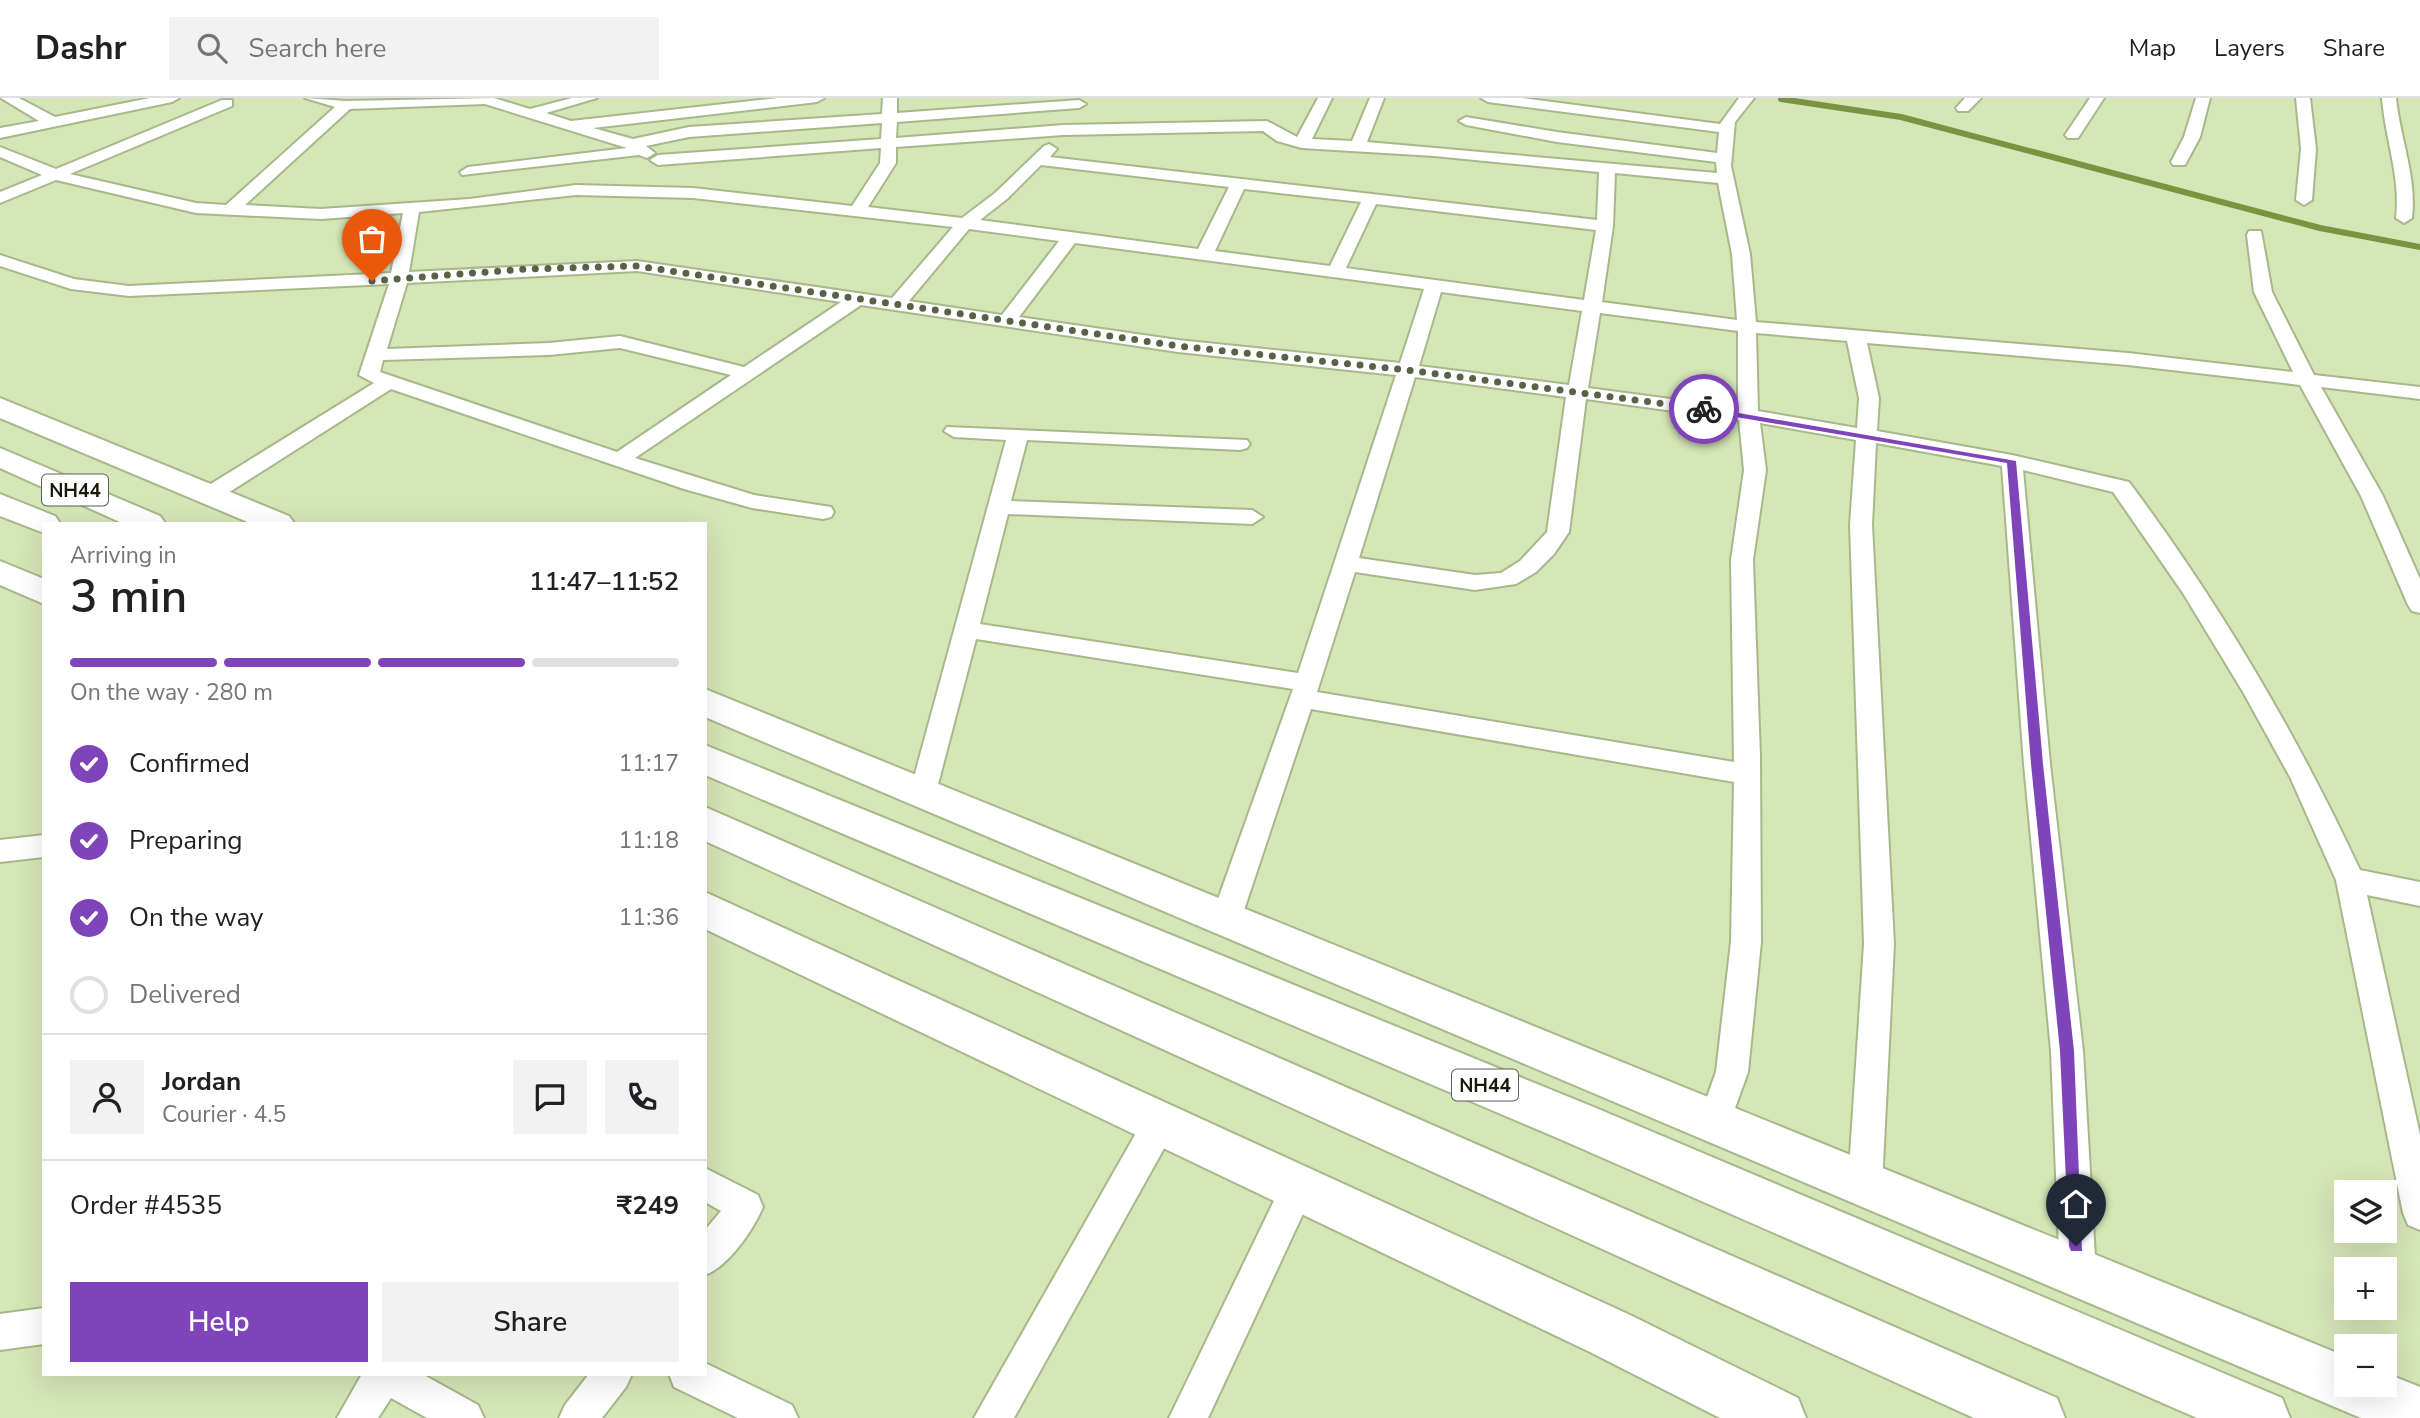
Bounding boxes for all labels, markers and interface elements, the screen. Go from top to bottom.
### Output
search box [169,17,659,80]
text: Dashr [35,26,127,71]
icon: search [193,29,231,67]
text: Search here [249,31,386,66]
text: Map [2129,32,2176,64]
text: Layers [2214,32,2285,64]
text: Share [2323,32,2385,64]
pin [342,209,402,281]
icon: bag [353,220,391,258]
courier [1669,374,1739,444]
icon: bike [1685,390,1723,428]
road number: NH44 [42,474,108,506]
text: Arriving in [70,540,177,571]
text: 11:47–11:52 [529,564,679,599]
text: 3 min [70,565,187,628]
text: On the way · 280 m [70,677,273,708]
icon: check [70,745,108,783]
text: Confirmed [129,746,250,781]
text: 11:17 [619,748,679,779]
icon: check [70,822,108,860]
text: Preparing [129,823,242,858]
text: 11:18 [619,825,679,856]
icon: check [70,899,108,937]
text: On the way [129,900,263,935]
text: 11:36 [619,902,679,933]
text: Delivered [129,977,241,1012]
button: person [70,1060,144,1134]
button: chat [513,1060,587,1134]
button: phone [605,1060,679,1134]
text: Jordan [162,1064,241,1099]
road number: NH44 [1452,1070,1518,1100]
text: Courier · 4.5 [162,1099,286,1130]
pin [2046,1174,2106,1246]
map controls [2334,1180,2397,1397]
button: layers [2334,1180,2397,1243]
icon: home [2057,1185,2095,1223]
text: Order #4535 [70,1188,222,1223]
text: ₹249 [617,1188,679,1223]
button: + [2334,1257,2397,1320]
button: Help [70,1282,368,1362]
button: Share [382,1282,679,1362]
button: − [2334,1334,2397,1397]

